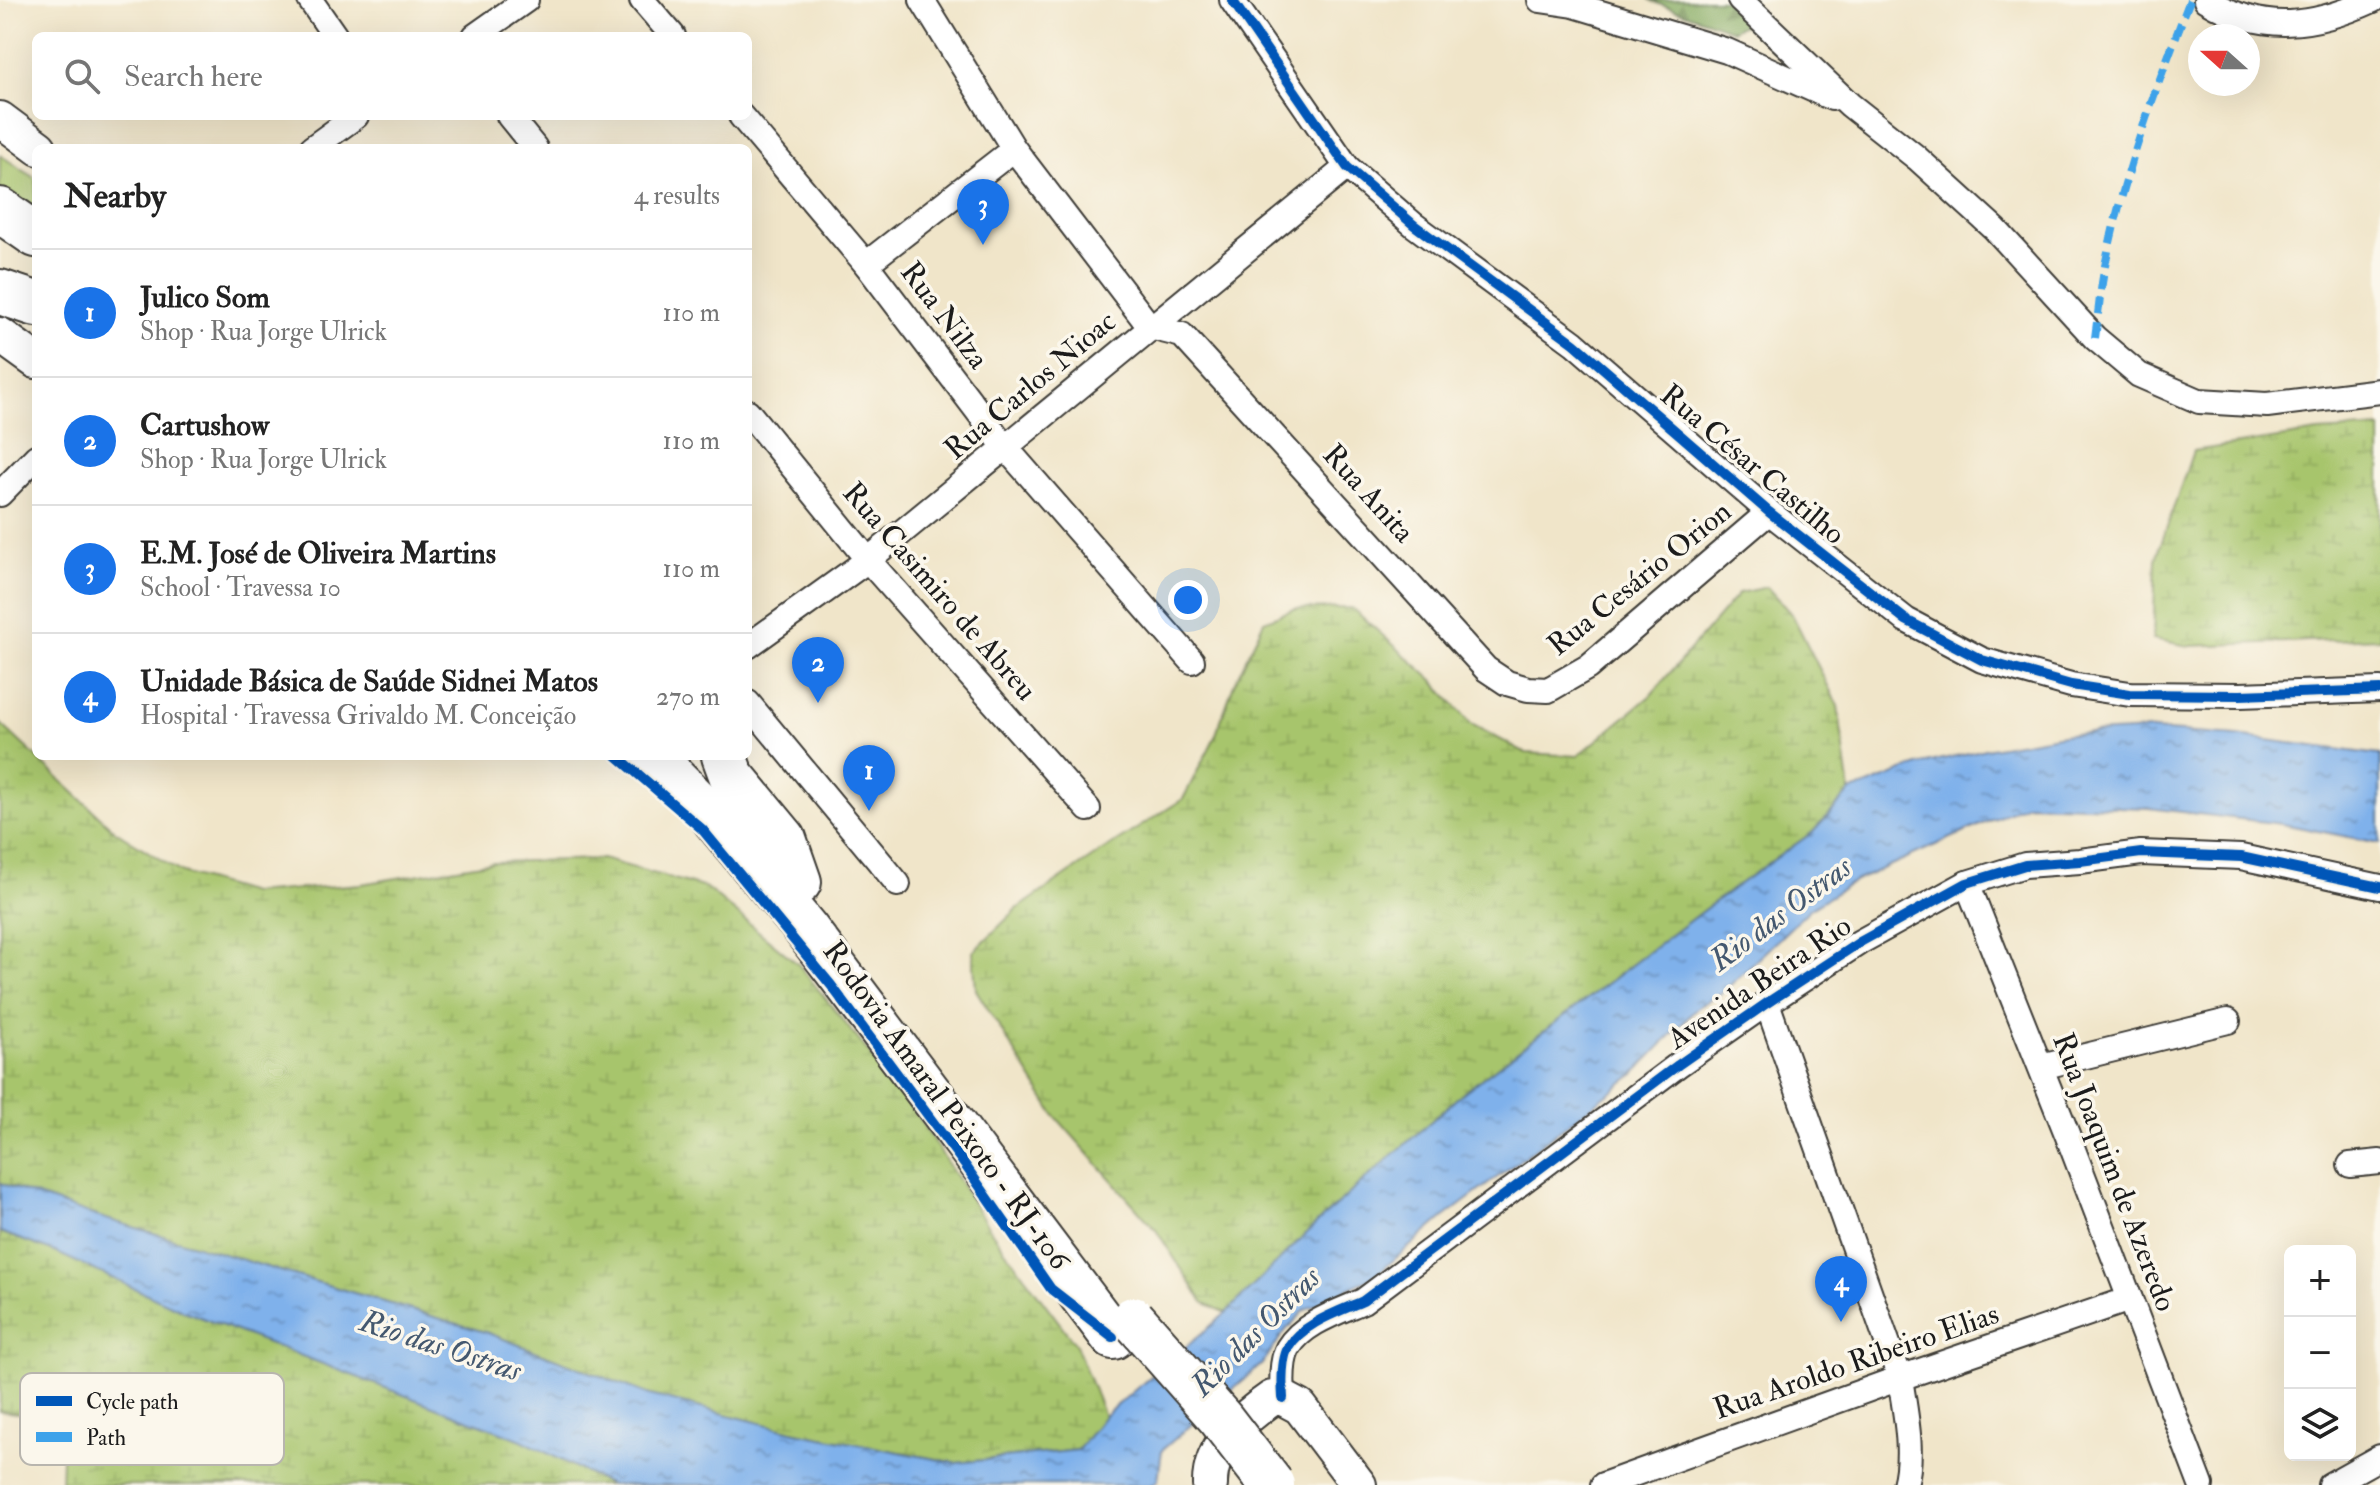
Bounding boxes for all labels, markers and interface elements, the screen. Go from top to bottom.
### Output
north arrow [2188,24,2260,96]
search box [32,32,752,120]
icon: search [60,54,104,98]
text: Search here [124,58,263,95]
text: Nearby [64,175,166,218]
pin: 3 [957,179,1009,245]
text: 4 results [634,180,720,212]
street label: Rua Nilza [892,254,997,377]
text: Julico Som [140,279,270,316]
text: 1 [85,297,95,329]
text: 110 m [663,297,720,329]
street label: Rua Carlos Nioac [937,303,1124,468]
text: Shop · Rua Jorge Ulrick [140,316,387,348]
street label: Rua César Castilho [1653,376,1853,552]
text: Cartushow [140,407,269,444]
text: 2 [83,425,97,457]
text: 110 m [663,425,720,457]
street label: Rua Anita [1315,436,1423,551]
text: Shop · Rua Jorge Ulrick [140,444,387,476]
street label: Rua Casimiro de Abreu [835,475,1045,708]
street label: Rua Cesário Orion [1540,493,1739,664]
text: E.M. José de Oliveira Martins [140,535,496,572]
text: 3 [85,553,95,585]
text: 110 m [663,553,720,585]
text: School · Travessa 10 [140,572,341,604]
your location [1168,580,1208,620]
pin: 2 [792,637,844,703]
text: Unidade Básica de Saúde Sidnei Matos [140,663,598,700]
text: 4 [83,681,97,713]
text: 270 m [656,681,720,713]
text: Hospital · Travessa Grivaldo M. Conceição [140,700,576,732]
pin: 1 [843,745,895,811]
water label: Rio das Ostras [1701,847,1860,981]
street label: Avenida Beira Rio [1659,907,1858,1058]
street label: Rodovia Amaral Peixoto - RJ-106 [815,934,1079,1278]
street label: Rua Joaquim de Azeredo [2044,1028,2185,1317]
map controls [2284,1245,2356,1461]
button: + [2284,1245,2356,1317]
pin: 4 [1815,1256,1867,1322]
water label: Rio das Ostras [1182,1258,1330,1406]
street label: Rua Aroldo Ribeiro Elias [1709,1295,2004,1428]
water label: Rio das Ostras [354,1301,528,1391]
button: − [2284,1317,2356,1389]
legend [20,1373,284,1465]
text: Cycle path [86,1388,179,1417]
button: layers [2284,1389,2356,1461]
text: Path [86,1424,127,1452]

